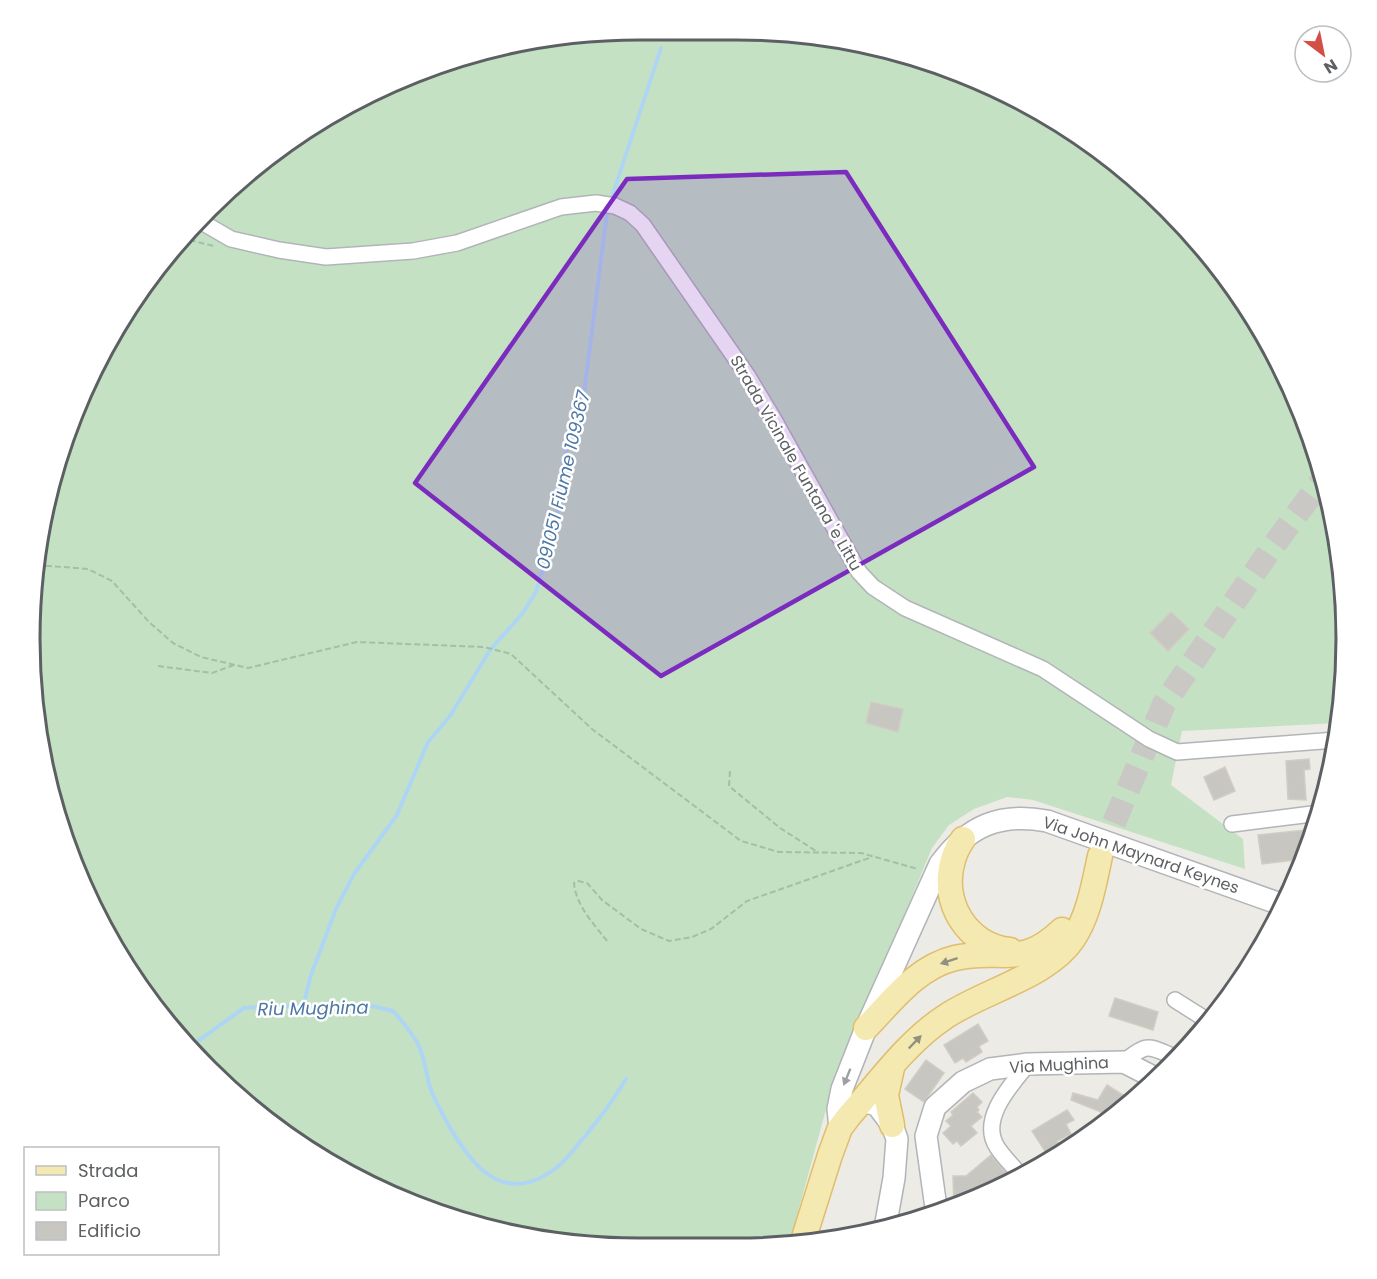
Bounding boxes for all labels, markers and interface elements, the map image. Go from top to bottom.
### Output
north arrow [1293,24,1353,84]
text: N [1319,53,1342,79]
street label: Strada Vicinale Funtana 'e Littu [725,351,867,575]
water label: 091051 Fiume 109367 [530,387,596,572]
street label: Via John Maynard Keynes [1040,811,1242,899]
one-way arrow [940,957,958,966]
water label: Riu Mughina [257,995,369,1021]
one-way arrow [908,1035,922,1049]
street label: Via Mughina [1009,1051,1109,1079]
one-way arrow [842,1068,851,1086]
legend [24,1147,219,1255]
text: Strada [78,1158,138,1183]
text: Parco [78,1188,130,1213]
text: Edificio [78,1218,141,1243]

